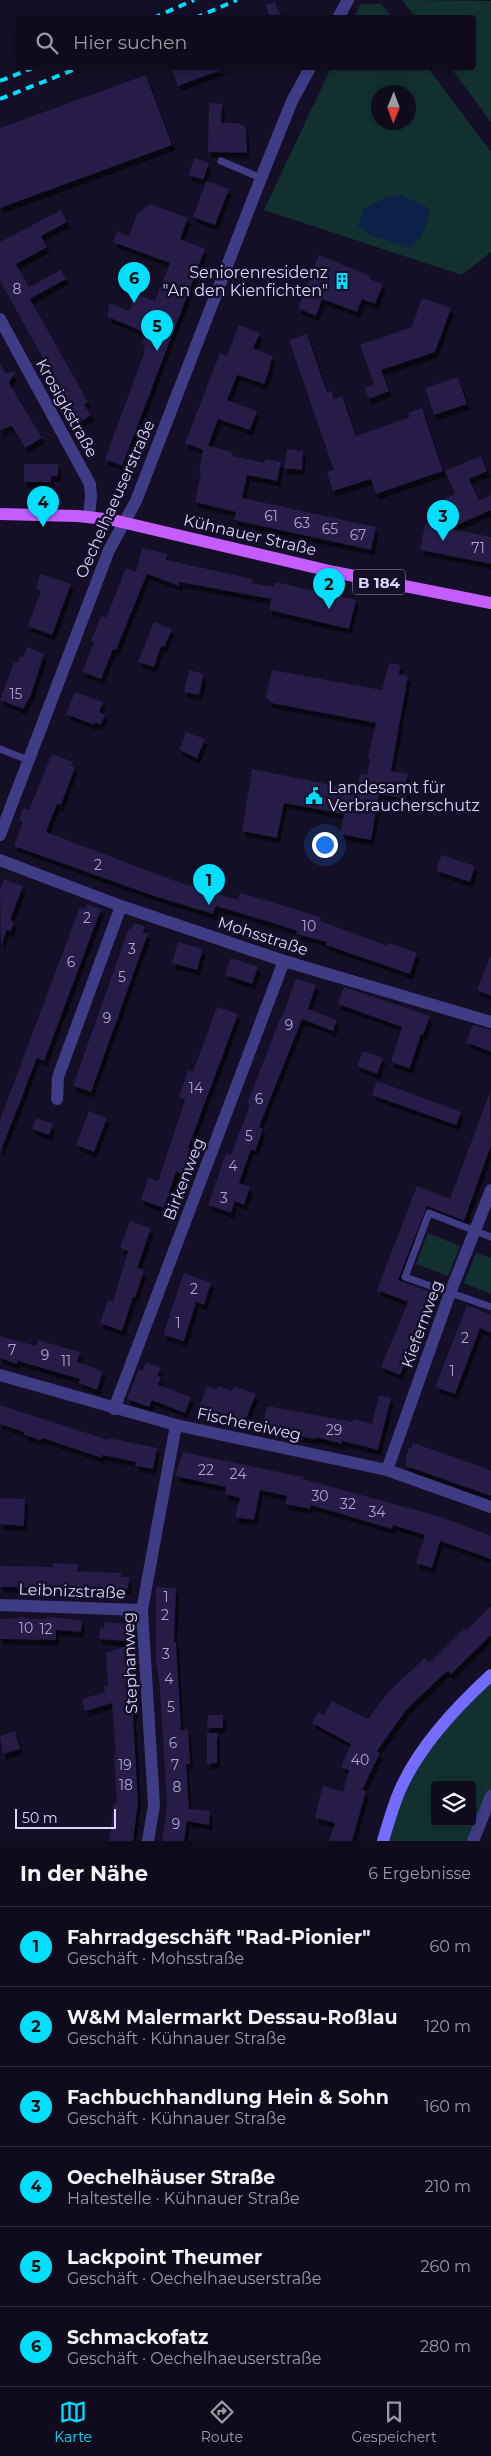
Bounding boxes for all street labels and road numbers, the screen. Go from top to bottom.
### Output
street label: Krosigkstraße [32,355,102,461]
street label: Oechelhaeuserstraße [72,417,158,581]
street label: Kühnauer Straße [182,510,318,560]
road number: B 184 [353,570,405,594]
street label: Mohsstraße [215,912,311,960]
street label: Birkenweg [160,1135,208,1223]
street label: Kiefernweg [397,1278,447,1370]
street label: Fischereiweg [195,1404,303,1444]
street label: Leibnizstraße [18,1580,126,1602]
street label: Stephanweg [119,1612,141,1714]

